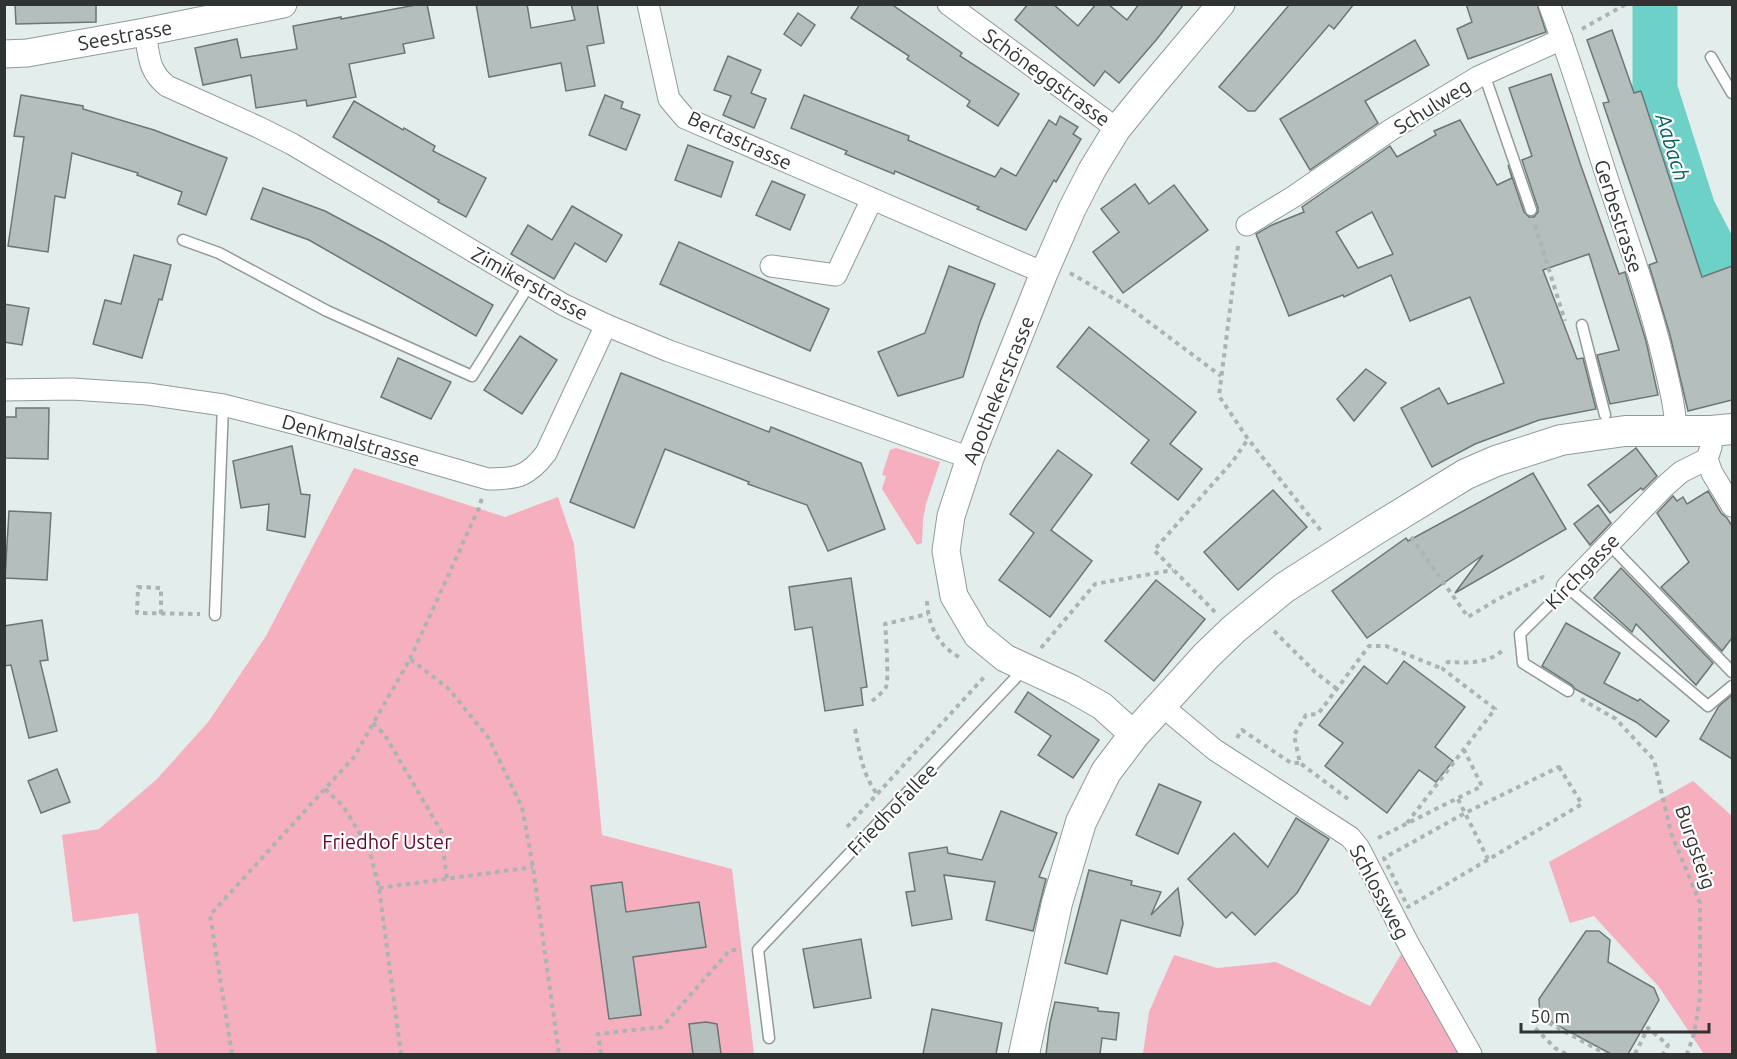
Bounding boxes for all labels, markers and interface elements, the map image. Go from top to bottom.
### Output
street label: Seestrasse [76,15,174,55]
street label: Schöneggstrasse [979,23,1115,131]
street label: Schulweg [1389,73,1475,139]
street label: Bertastrasse [684,106,796,174]
water label: Aabach [1651,110,1695,184]
street label: Gerbestrasse [1590,157,1648,275]
street label: Zimikerstrasse [468,242,592,324]
street label: Apothekerstrasse [958,312,1038,468]
street label: Denkmalstrasse [279,409,423,471]
street label: Kirchgasse [1540,529,1624,613]
street label: Friedhofallee [842,758,942,860]
street label: Burgsteig [1671,802,1721,892]
park label: Friedhof Uster [322,830,452,853]
street label: Schlossweg [1346,841,1414,943]
scale bar [1521,996,1708,1034]
text: 50 m [1530,1006,1570,1026]

